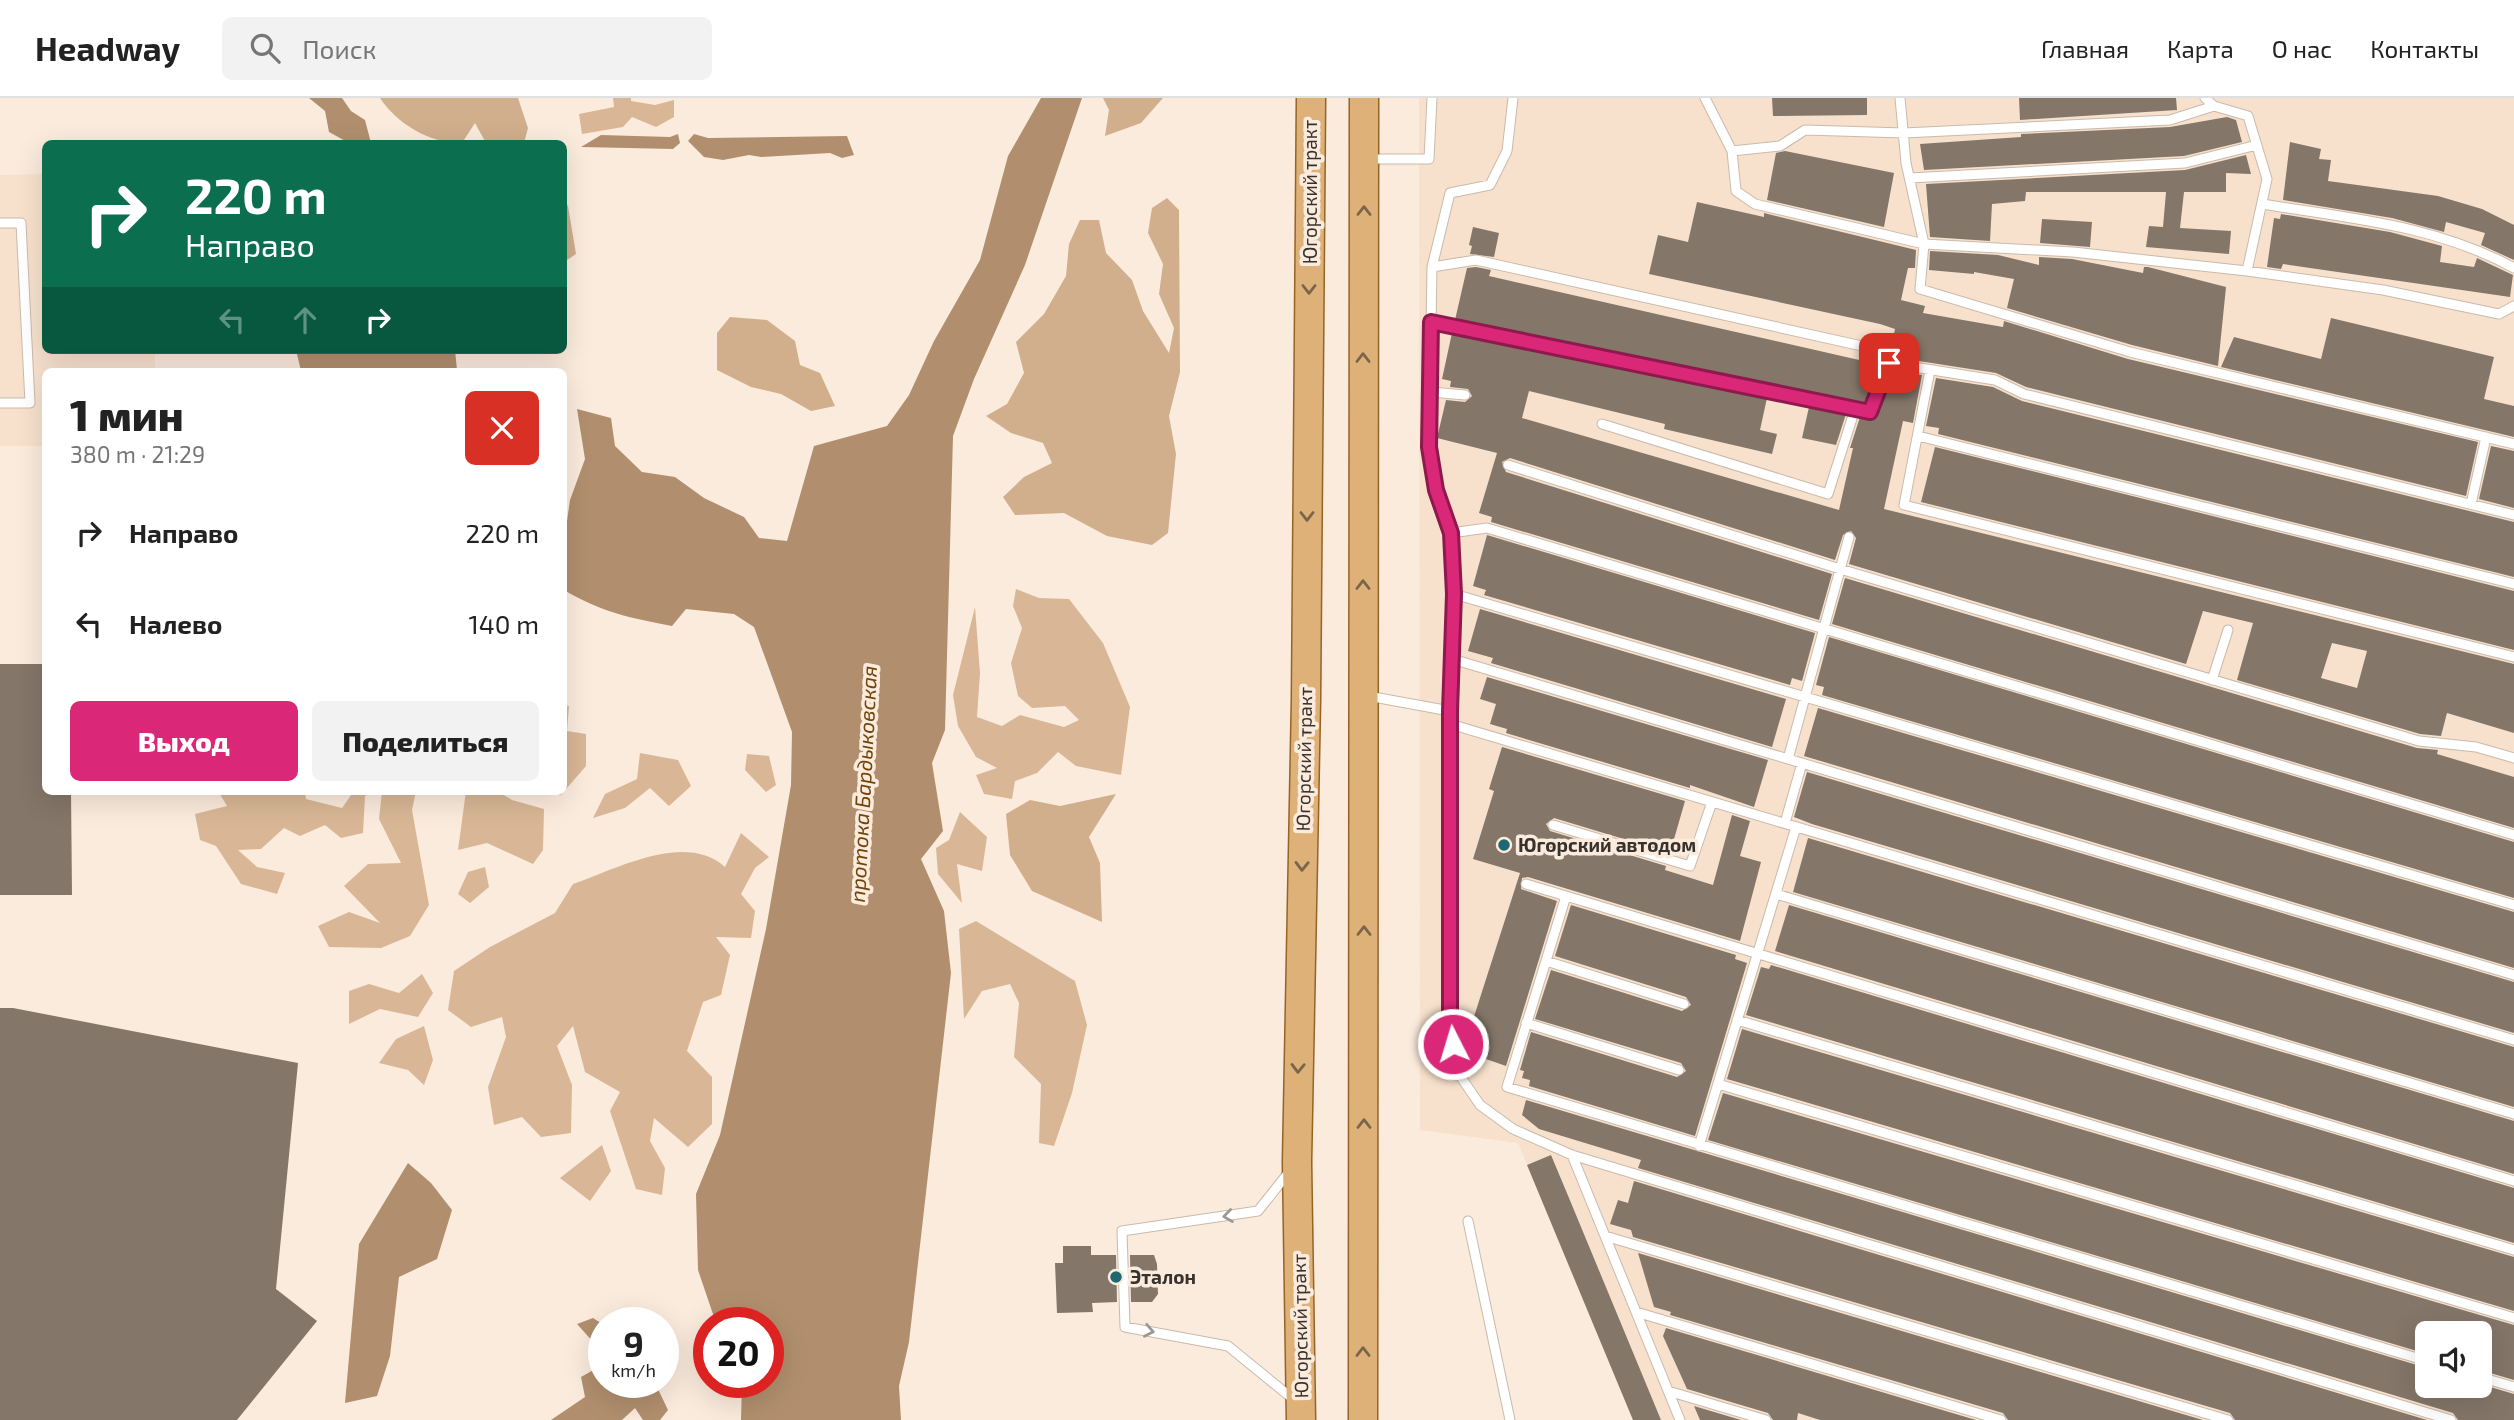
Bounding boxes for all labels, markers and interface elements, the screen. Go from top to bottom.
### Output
search box [222,17,712,80]
text: Headway [35,28,180,68]
icon: search [246,29,284,67]
text: Поиск [302,33,376,64]
text: Главная [2041,34,2129,63]
text: Карта [2167,34,2234,63]
text: О нас [2272,34,2332,63]
text: Контакты [2370,34,2479,63]
street label: Югорский тракт [1298,120,1321,264]
text: 220 m [185,165,327,224]
icon: right [70,168,161,259]
one-way arrow [1356,205,1372,215]
text: Направо [185,225,315,263]
one-way arrow [1301,284,1317,294]
icon: left [213,301,251,339]
icon: ahead [286,301,324,339]
icon: right [359,301,397,339]
pin [1859,333,1919,393]
icon: arrive [1870,344,1908,382]
one-way arrow [1355,352,1371,363]
text: 1 мин [70,389,184,439]
button: close [465,391,539,465]
text: 380 m · 21:29 [70,440,205,468]
one-way arrow [1300,511,1315,522]
icon: right [70,514,108,552]
text: Направо [129,517,238,548]
text: 220 m [466,517,539,548]
one-way arrow [1355,580,1371,590]
icon: left [70,605,108,643]
text: Налево [129,608,222,639]
text: 140 m [468,608,539,639]
water label: протока Бардыковская [844,665,881,903]
street label: Югорский тракт [1291,687,1316,831]
button: Выход [70,701,298,781]
button: Поделиться [312,701,539,781]
place label: Югорский автодом [1518,833,1696,856]
marker: Югорский автодом [1496,837,1512,853]
one-way arrow [1294,861,1310,872]
one-way arrow [1356,925,1372,935]
position arrow [1416,1007,1490,1081]
one-way arrow [1290,1063,1306,1074]
one-way arrow [1356,1119,1372,1129]
one-way arrow [1222,1208,1234,1223]
street label: Югорский тракт [1287,1254,1312,1398]
place label: Эталон [1130,1265,1196,1288]
marker: Эталон [1108,1269,1124,1285]
speed limit sign: 20 [693,1307,784,1398]
map controls [2415,1321,2492,1398]
button: sound [2415,1321,2492,1398]
text: 9 [623,1322,644,1364]
one-way arrow [1143,1323,1155,1338]
one-way arrow [1355,1346,1371,1357]
text: km/h [611,1359,656,1381]

